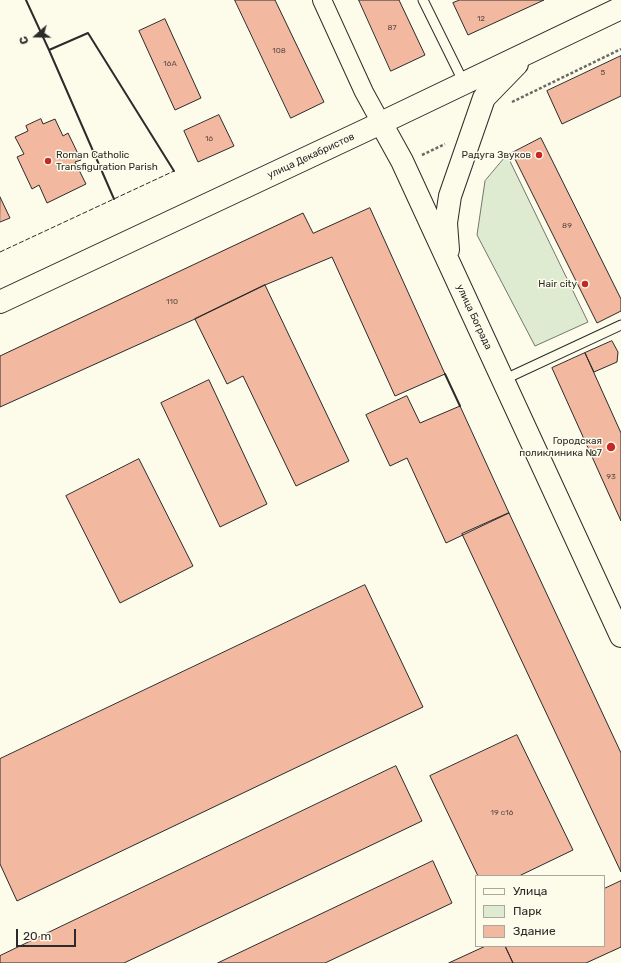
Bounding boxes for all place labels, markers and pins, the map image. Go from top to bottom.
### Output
place label: Roman Catholic Transfiguration Parish [56,149,158,172]
place label: Радуга Звуков [462,149,531,161]
marker: Радуга Звуков [534,150,544,160]
marker: Roman Catholic Transfiguration Parish [43,156,53,166]
place label: Hair city [538,278,577,290]
marker: Hair city [580,279,590,289]
place label: Городская поликлиника №7 [519,435,602,458]
marker: Городская поликлиника №7 [605,441,617,453]

